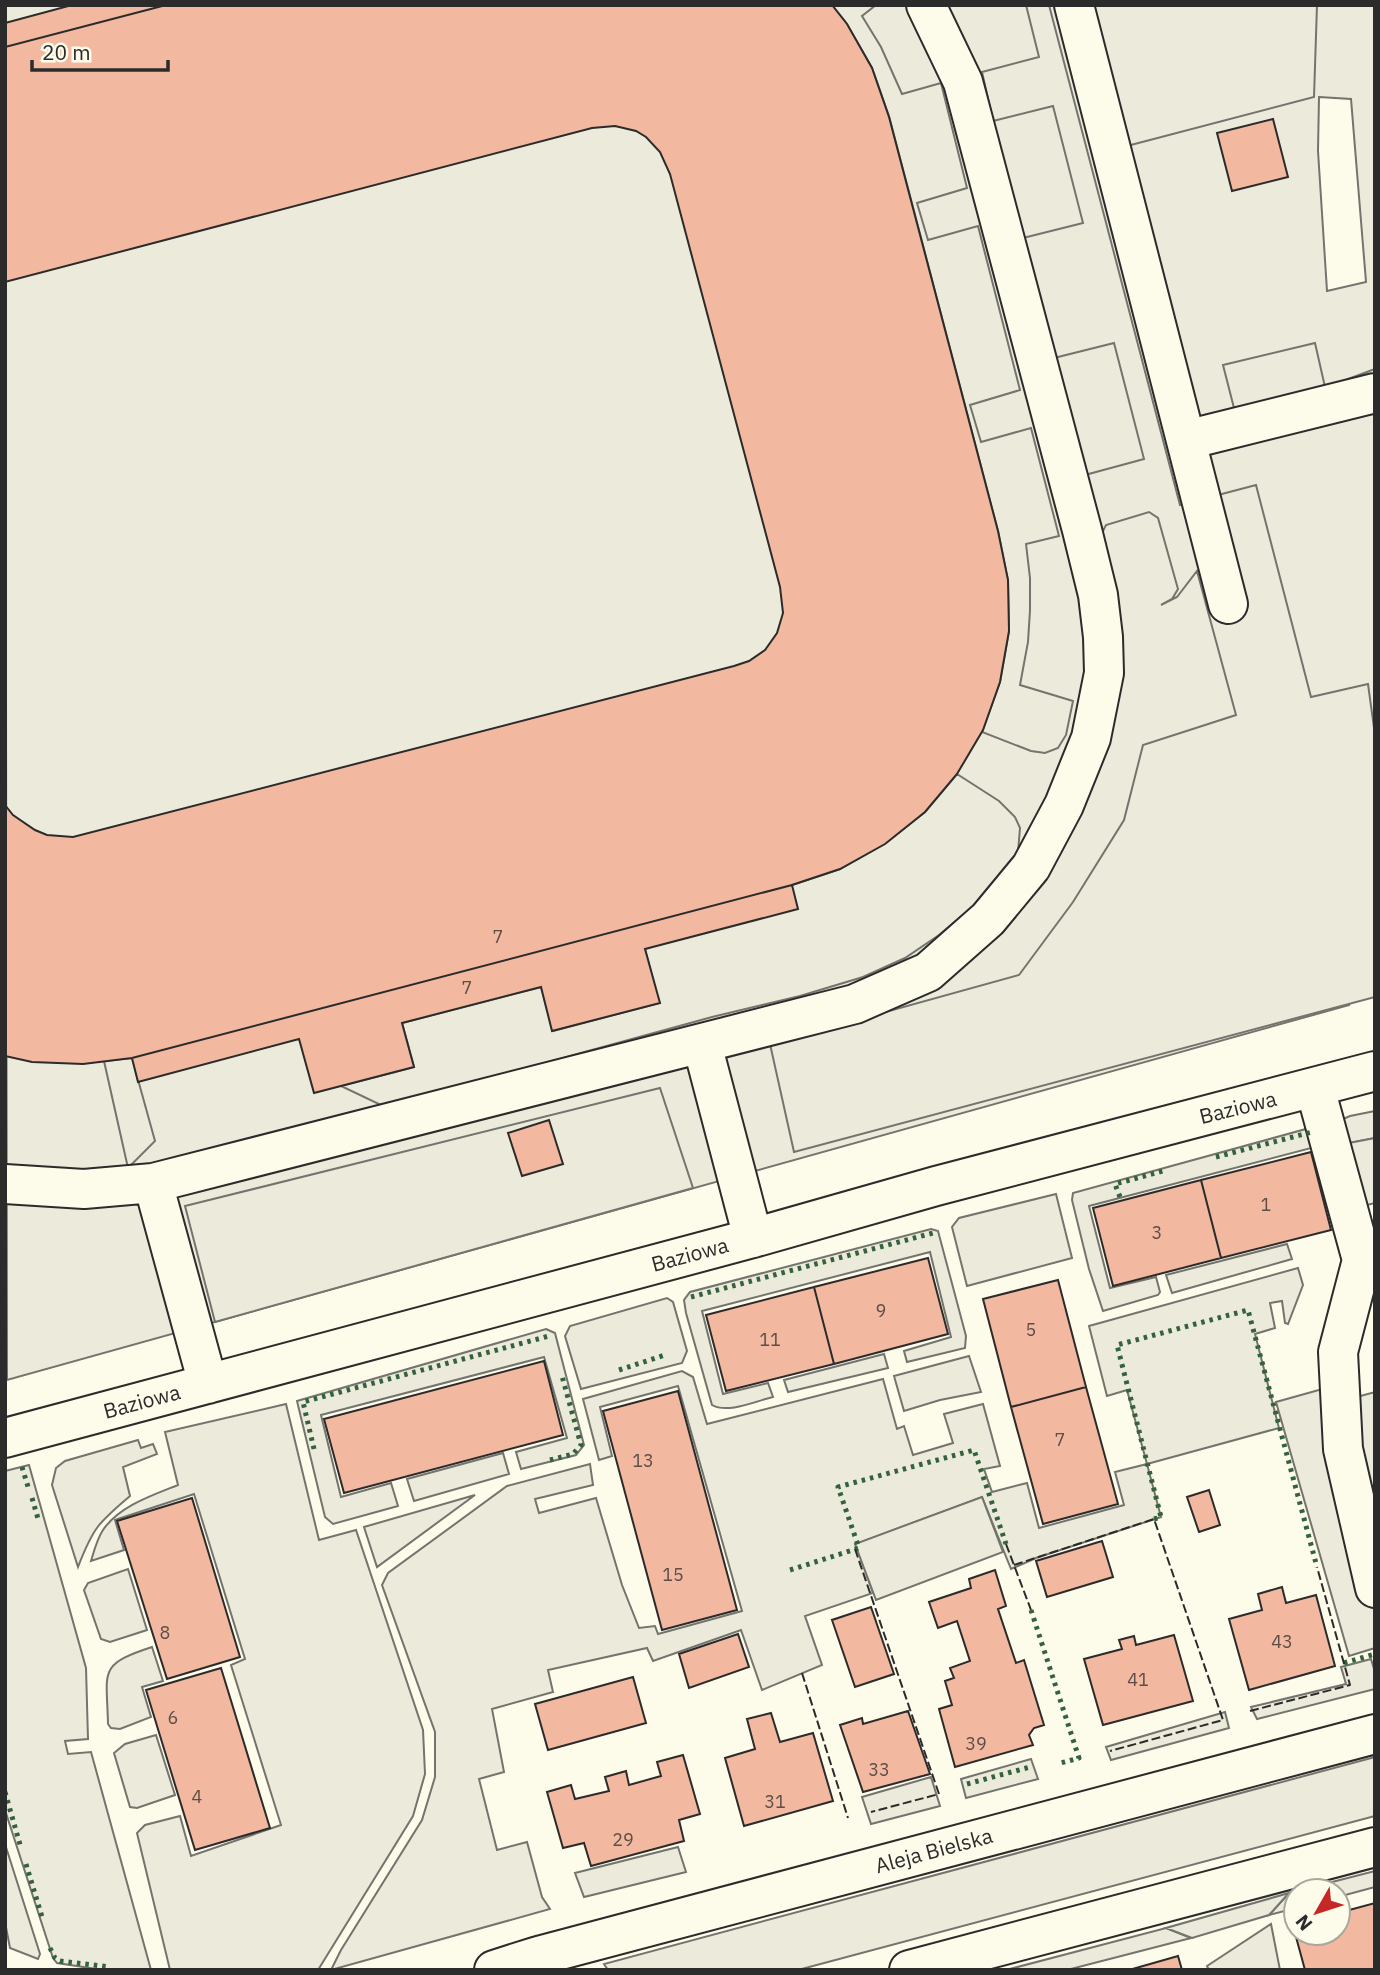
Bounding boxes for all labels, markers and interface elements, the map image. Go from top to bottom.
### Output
scale bar [32,28,168,72]
text: 20 m [42,38,91,66]
house number: 7 [493,925,503,948]
house number: 7 [462,976,472,999]
street label: Baziowa [1196,1084,1279,1130]
house number: 1 [1261,1193,1271,1216]
house number: 3 [1152,1221,1162,1244]
street label: Baziowa [648,1230,731,1278]
house number: 9 [876,1299,886,1322]
house number: 5 [1026,1318,1036,1341]
house number: 11 [759,1328,781,1351]
street label: Baziowa [100,1377,183,1425]
house number: 7 [1055,1428,1065,1451]
house number: 13 [632,1449,654,1472]
house number: 15 [662,1563,684,1586]
house number: 8 [160,1621,170,1644]
house number: 43 [1271,1630,1293,1653]
house number: 41 [1127,1668,1149,1691]
house number: 6 [168,1706,178,1729]
house number: 39 [965,1732,987,1755]
house number: 33 [868,1758,890,1781]
house number: 4 [192,1785,203,1808]
house number: 31 [764,1790,786,1813]
street label: Aleja Bielska [872,1821,996,1879]
house number: 29 [612,1828,634,1851]
north arrow [1282,1877,1352,1947]
text: N [1290,1910,1317,1936]

